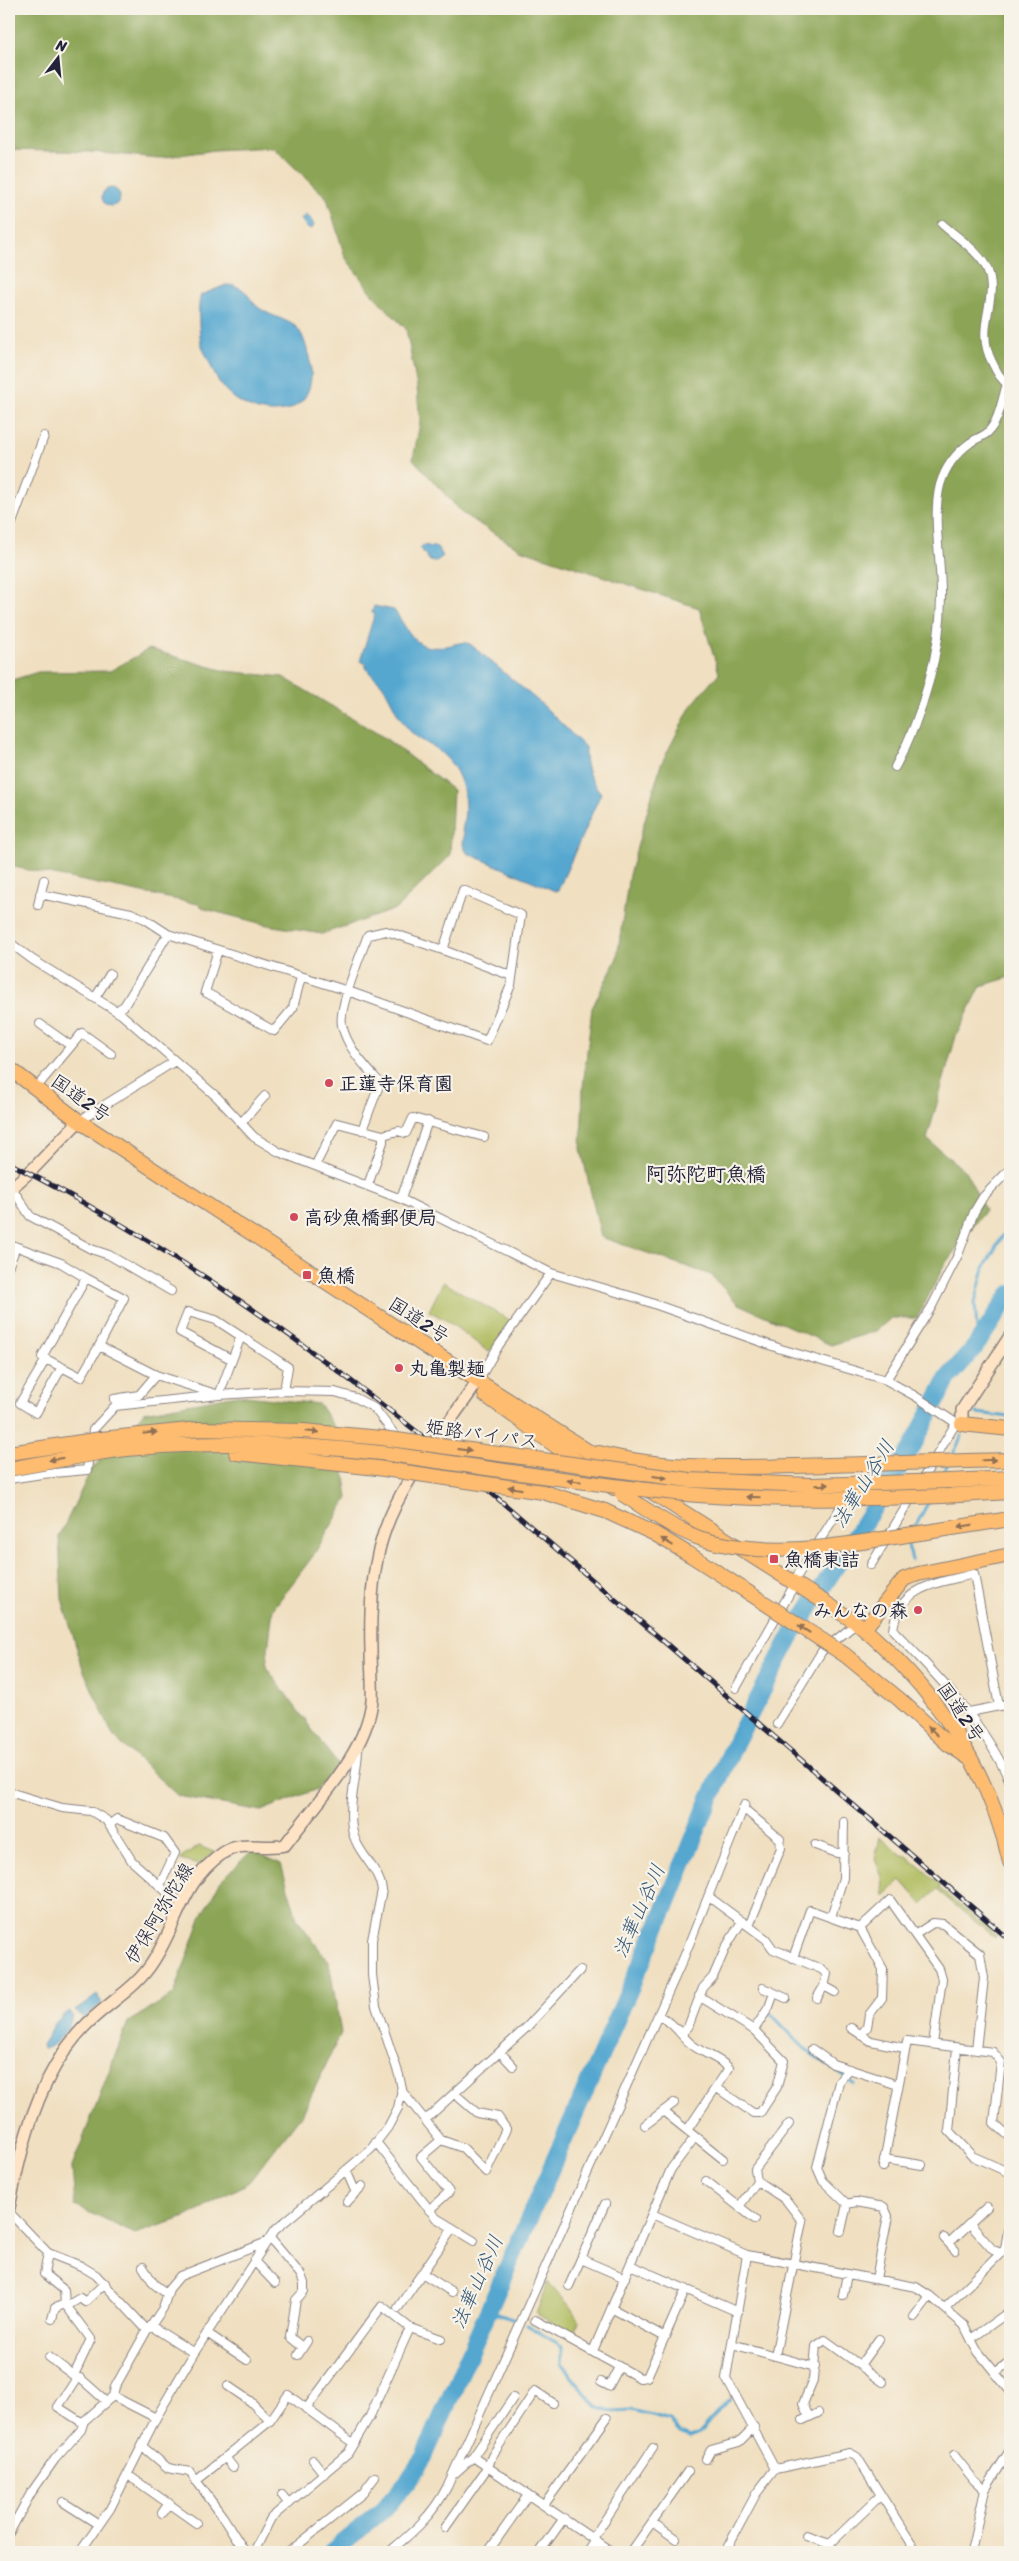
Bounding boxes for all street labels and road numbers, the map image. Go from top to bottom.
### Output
street label: 国道2号 [44,1065,118,1131]
street label: 国道2号 [382,1288,456,1352]
street label: 姫路バイパス [423,1410,541,1458]
street label: 国道2号 [928,1675,994,1749]
street label: 伊保阿弥陀線 [115,1856,203,1970]

